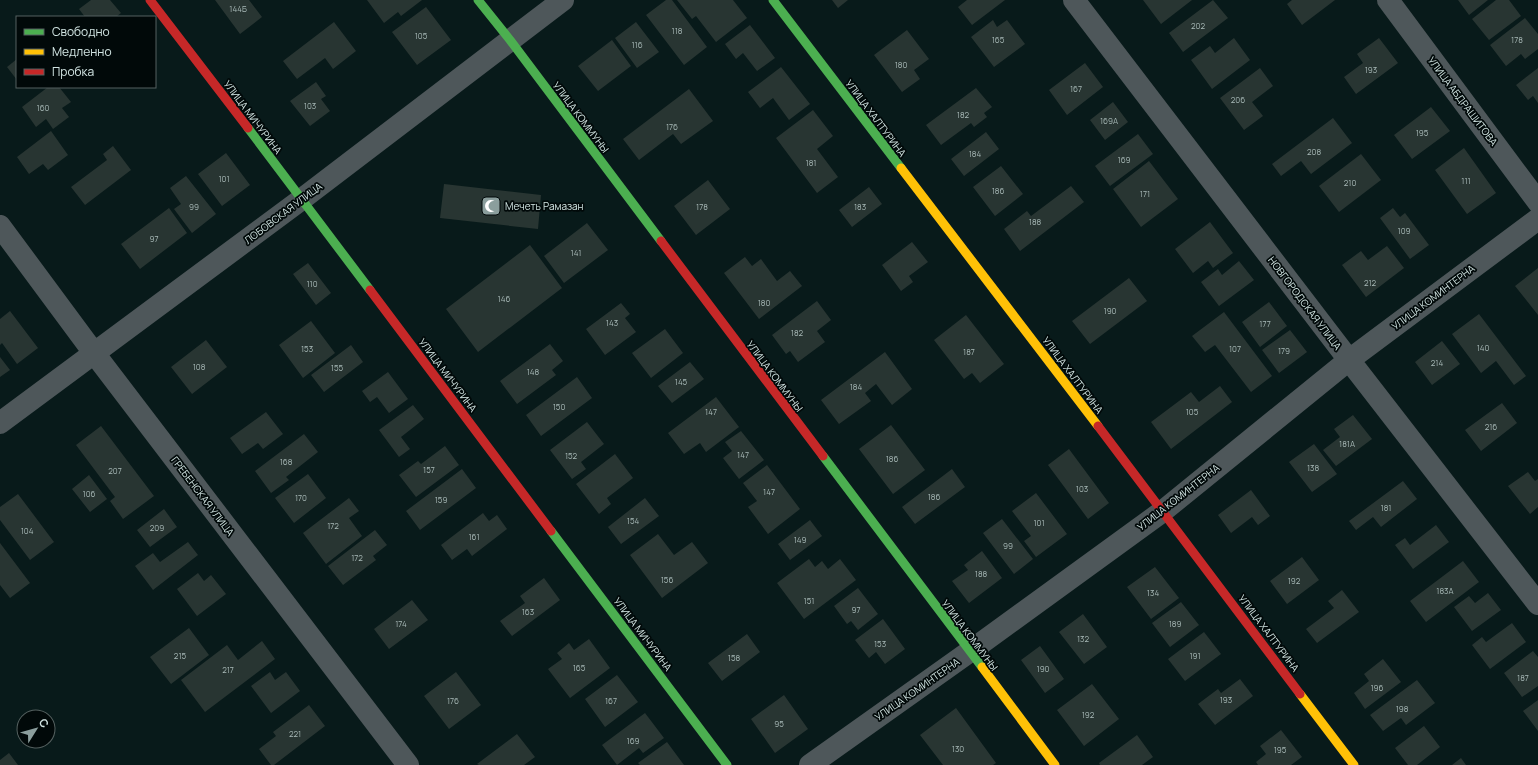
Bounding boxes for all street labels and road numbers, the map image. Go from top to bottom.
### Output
street label: УЛИЦА АБДРАШИТОВА [1425,54,1502,149]
street label: УЛИЦА МИЧУРИНА [221,77,286,157]
street label: УЛИЦА ХАЛТУРИНА [842,77,910,160]
street label: УЛИЦА КОММУНЫ [550,79,612,155]
street label: ЛОБОВСКАЯ УЛИЦА [241,179,325,247]
street label: НОВГОРОДСКАЯ УЛИЦА [1265,253,1345,353]
street label: УЛИЦА КОМИНТЕРНА [1389,261,1478,333]
street label: УЛИЦА ХАЛТУРИНА [1039,334,1107,417]
street label: УЛИЦА МИЧУРИНА [416,335,481,415]
street label: УЛИЦА КОММУНЫ [744,338,806,414]
street label: ГРЕБЕНСКАЯ УЛИЦА [168,453,238,539]
street label: УЛИЦА КОМИНТЕРНА [1134,460,1222,534]
street label: УЛИЦА ХАЛТУРИНА [1235,592,1303,675]
street label: УЛИЦА МИЧУРИНА [611,594,676,674]
street label: УЛИЦА КОММУНЫ [939,597,1001,673]
street label: УЛИЦА КОМИНТЕРНА [872,654,963,724]

